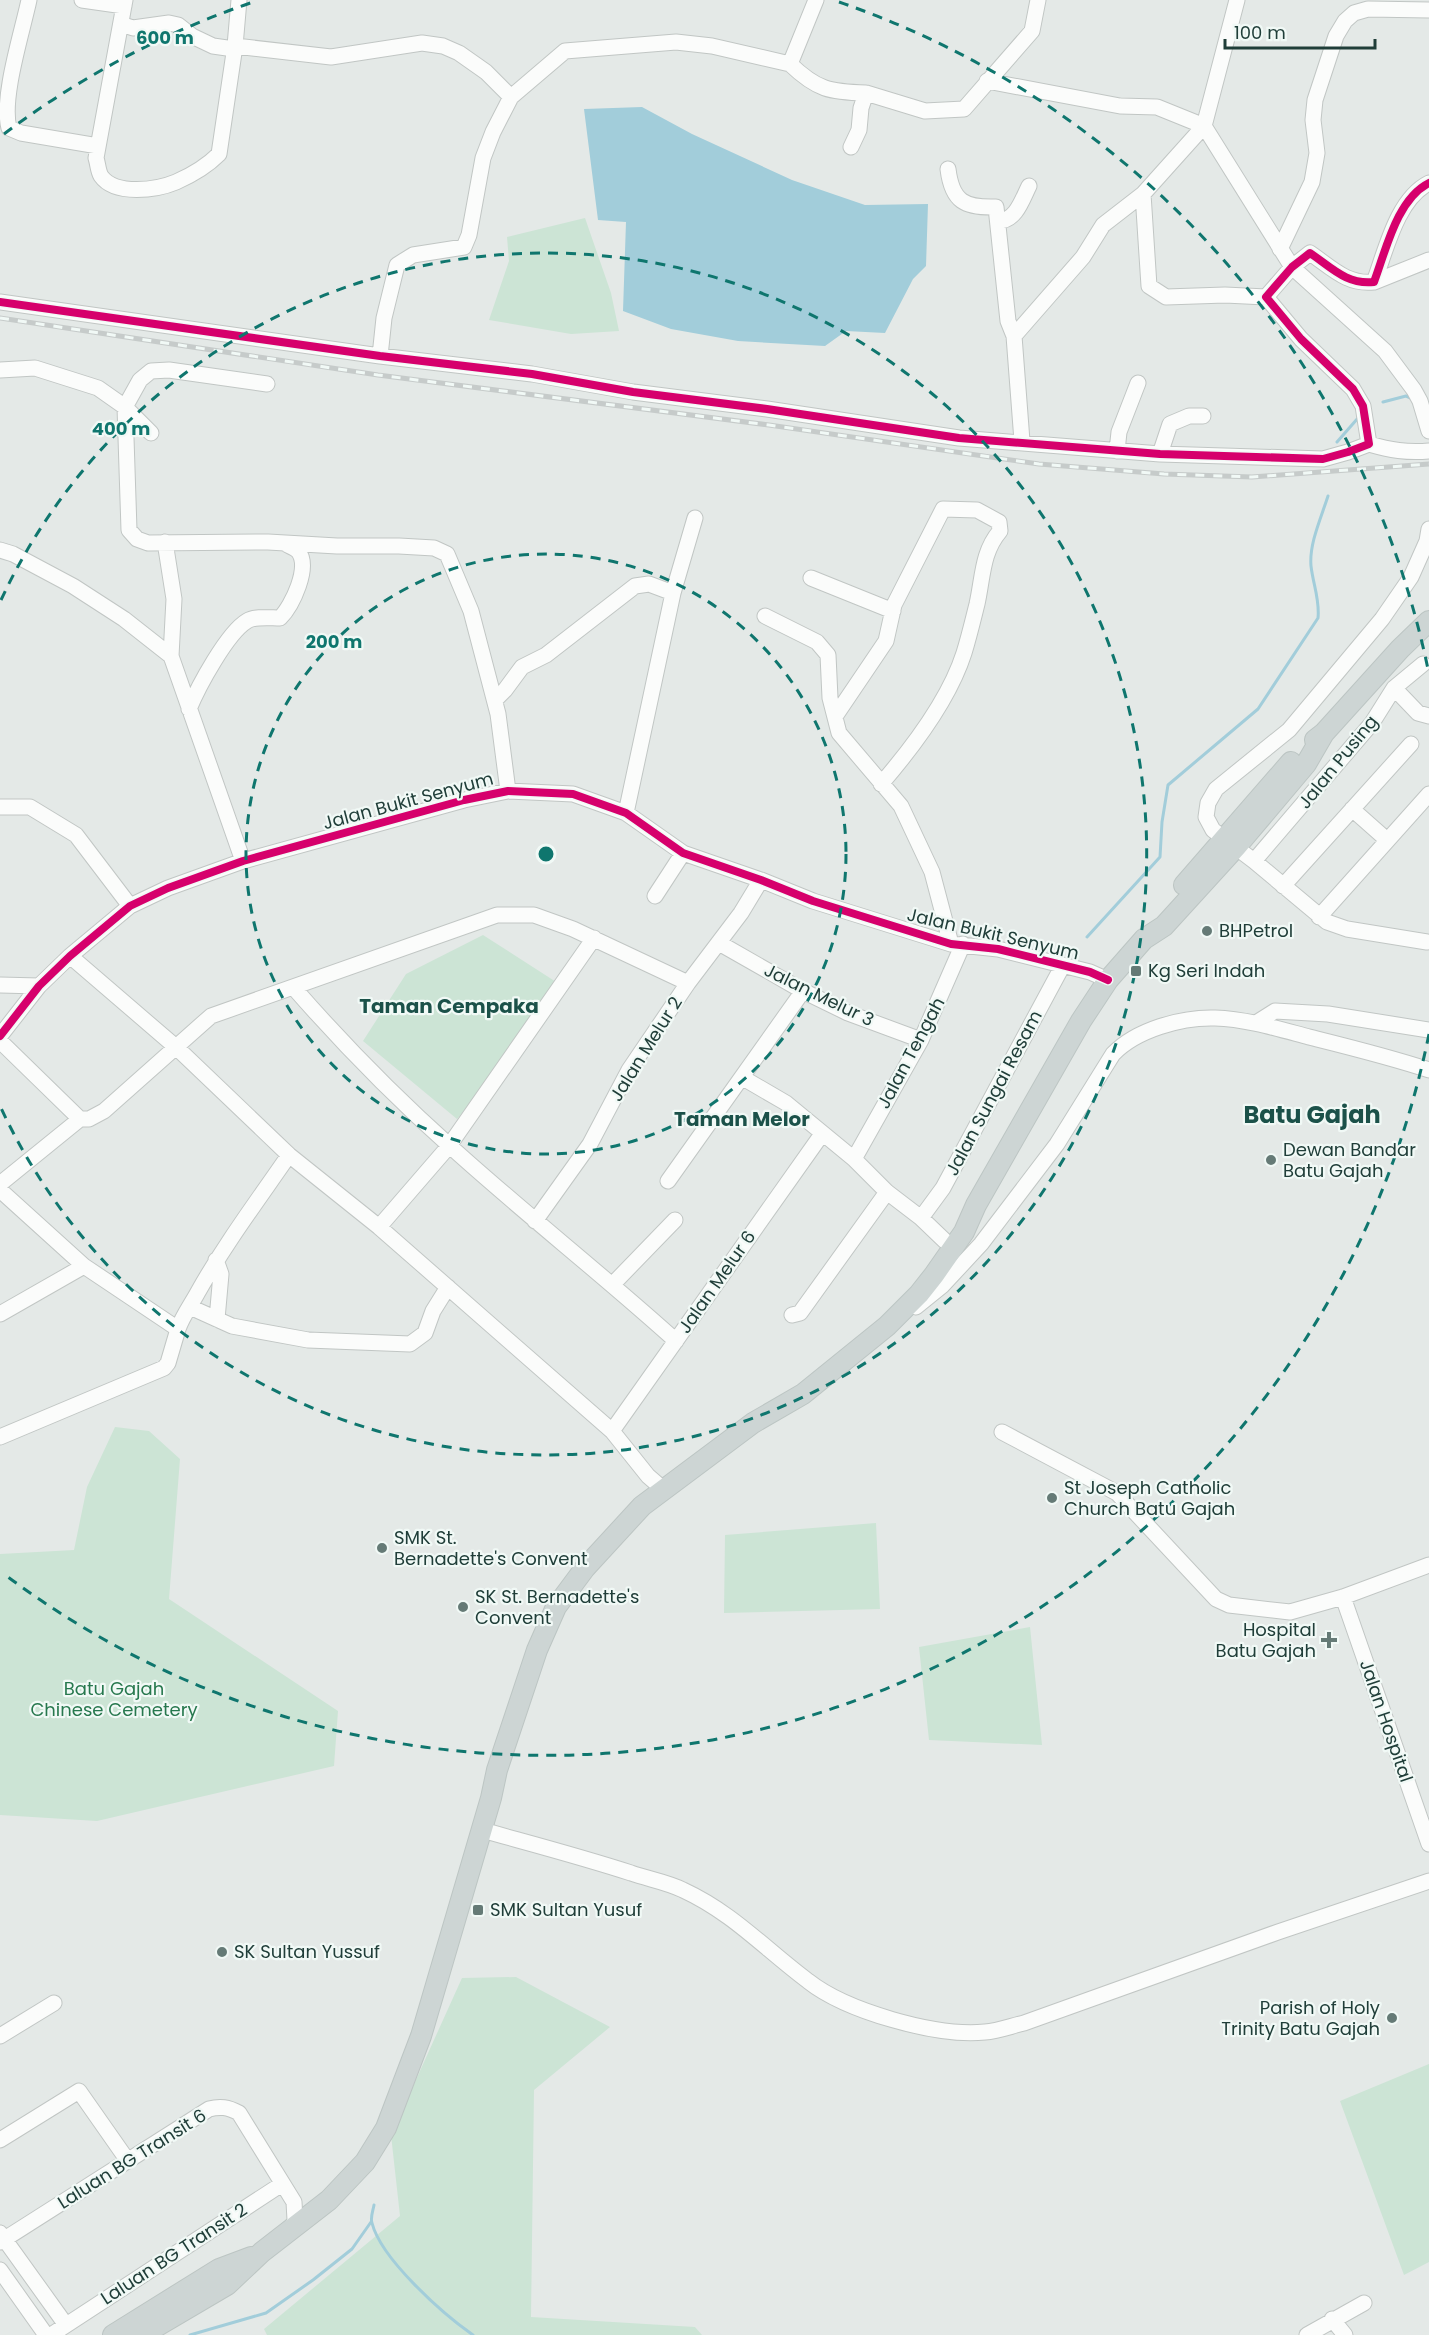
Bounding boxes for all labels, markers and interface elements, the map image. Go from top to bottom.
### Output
scale bar [1225,12,1375,50]
text: 100 m [1234,20,1286,45]
text: 600 m [136,25,194,50]
text: 400 m [92,416,150,441]
text: 200 m [306,629,362,654]
street label: Jalan Pusing [1292,709,1383,814]
street label: Jalan Bukit Senyum [320,766,496,835]
centre of rings [536,844,556,864]
street label: Jalan Bukit Senyum [905,902,1082,965]
place label: BHPetrol [1219,918,1293,943]
marker: BHPetrol [1200,924,1214,938]
street label: Jalan Melur 3 [760,957,878,1032]
place label: Kg Seri Indah [1148,958,1265,983]
marker: Kg Seri Indah [1129,964,1143,978]
district label: Taman Cempaka [359,992,539,1020]
street label: Jalan Melur 2 [603,992,688,1106]
street label: Jalan Tengah [871,993,950,1113]
street label: Jalan Sungai Resam [939,1006,1048,1180]
district label: Batu Gajah [1243,1098,1381,1131]
district label: Taman Melor [674,1105,810,1133]
place label: Dewan Bandar Batu Gajah [1283,1137,1416,1183]
marker: Dewan Bandar Batu Gajah [1264,1153,1278,1167]
street label: Jalan Melur 6 [672,1225,761,1338]
place label: St Joseph Catholic Church Batu Gajah [1064,1475,1235,1521]
marker: St Joseph Catholic Church Batu Gajah [1045,1491,1059,1505]
place label: SMK St. Bernadette's Convent [394,1525,588,1571]
marker: SMK St. Bernadette's Convent [375,1541,389,1555]
place label: SK St. Bernadette's Convent [475,1584,639,1630]
marker: SK St. Bernadette's Convent [456,1600,470,1614]
place label: Hospital Batu Gajah [1216,1617,1316,1663]
marker: Hospital Batu Gajah [1320,1631,1338,1649]
street label: Jalan Hospital [1354,1656,1419,1785]
park label: Batu Gajah Chinese Cemetery [30,1676,198,1722]
place label: SMK Sultan Yusuf [490,1897,642,1922]
marker: SMK Sultan Yusuf [471,1903,485,1917]
place label: SK Sultan Yussuf [234,1939,380,1964]
marker: SK Sultan Yussuf [215,1945,229,1959]
place label: Parish of Holy Trinity Batu Gajah [1221,1995,1380,2041]
marker: Parish of Holy Trinity Batu Gajah [1385,2011,1399,2025]
street label: Laluan BG Transit 6 [53,2103,211,2214]
street label: Laluan BG Transit 2 [96,2197,252,2310]

